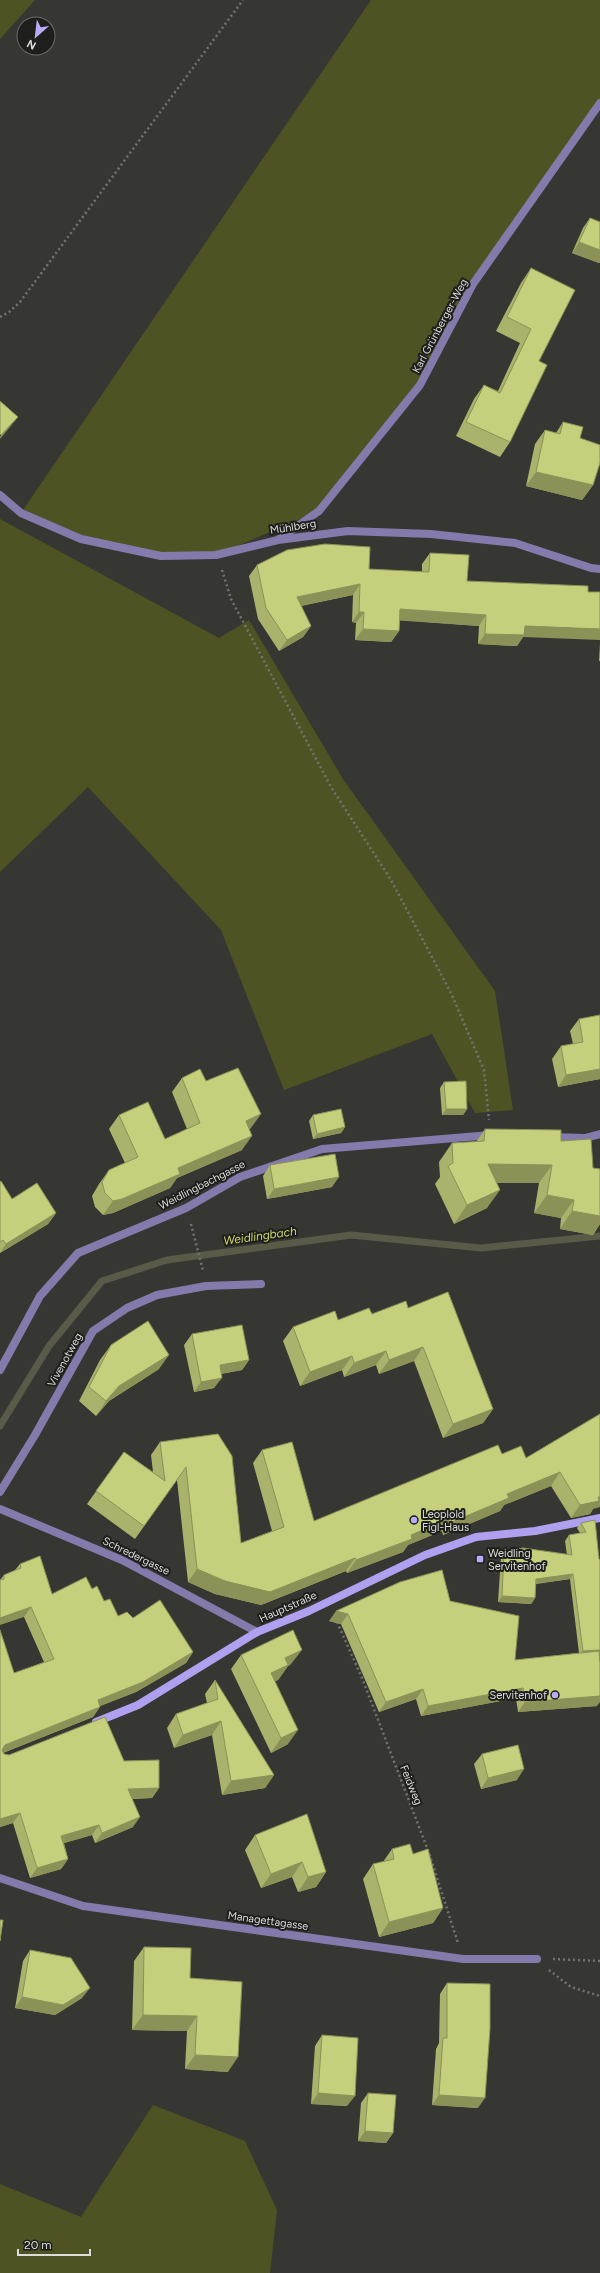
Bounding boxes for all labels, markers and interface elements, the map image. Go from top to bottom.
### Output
north arrow [16,16,56,56]
text: N [25,37,38,52]
street label: Karl Grünberger-Weg [410,277,470,375]
street label: Mühlberg [269,517,317,537]
street label: Weidlingbachgasse [157,1158,247,1212]
water label: Weidlingbach [222,1224,298,1248]
street label: Vivenotweg [45,1331,85,1389]
place label: Leoplold Figl-Haus [422,1508,469,1534]
marker: Leoplold Figl-Haus [409,1515,419,1525]
street label: Schredergasse [100,1534,172,1578]
place label: Weidling Servitenhof [488,1547,547,1573]
marker: Weidling Servitenhof [475,1554,485,1564]
street label: Hauptstraße [257,1589,319,1625]
place label: Servitenhof [489,1689,548,1702]
marker: Servitenhof [550,1690,560,1700]
street label: Feidweg [397,1763,425,1807]
street label: Managettagasse [227,1909,309,1933]
scale bar [18,2231,90,2257]
text: 20 m [24,2238,52,2252]

